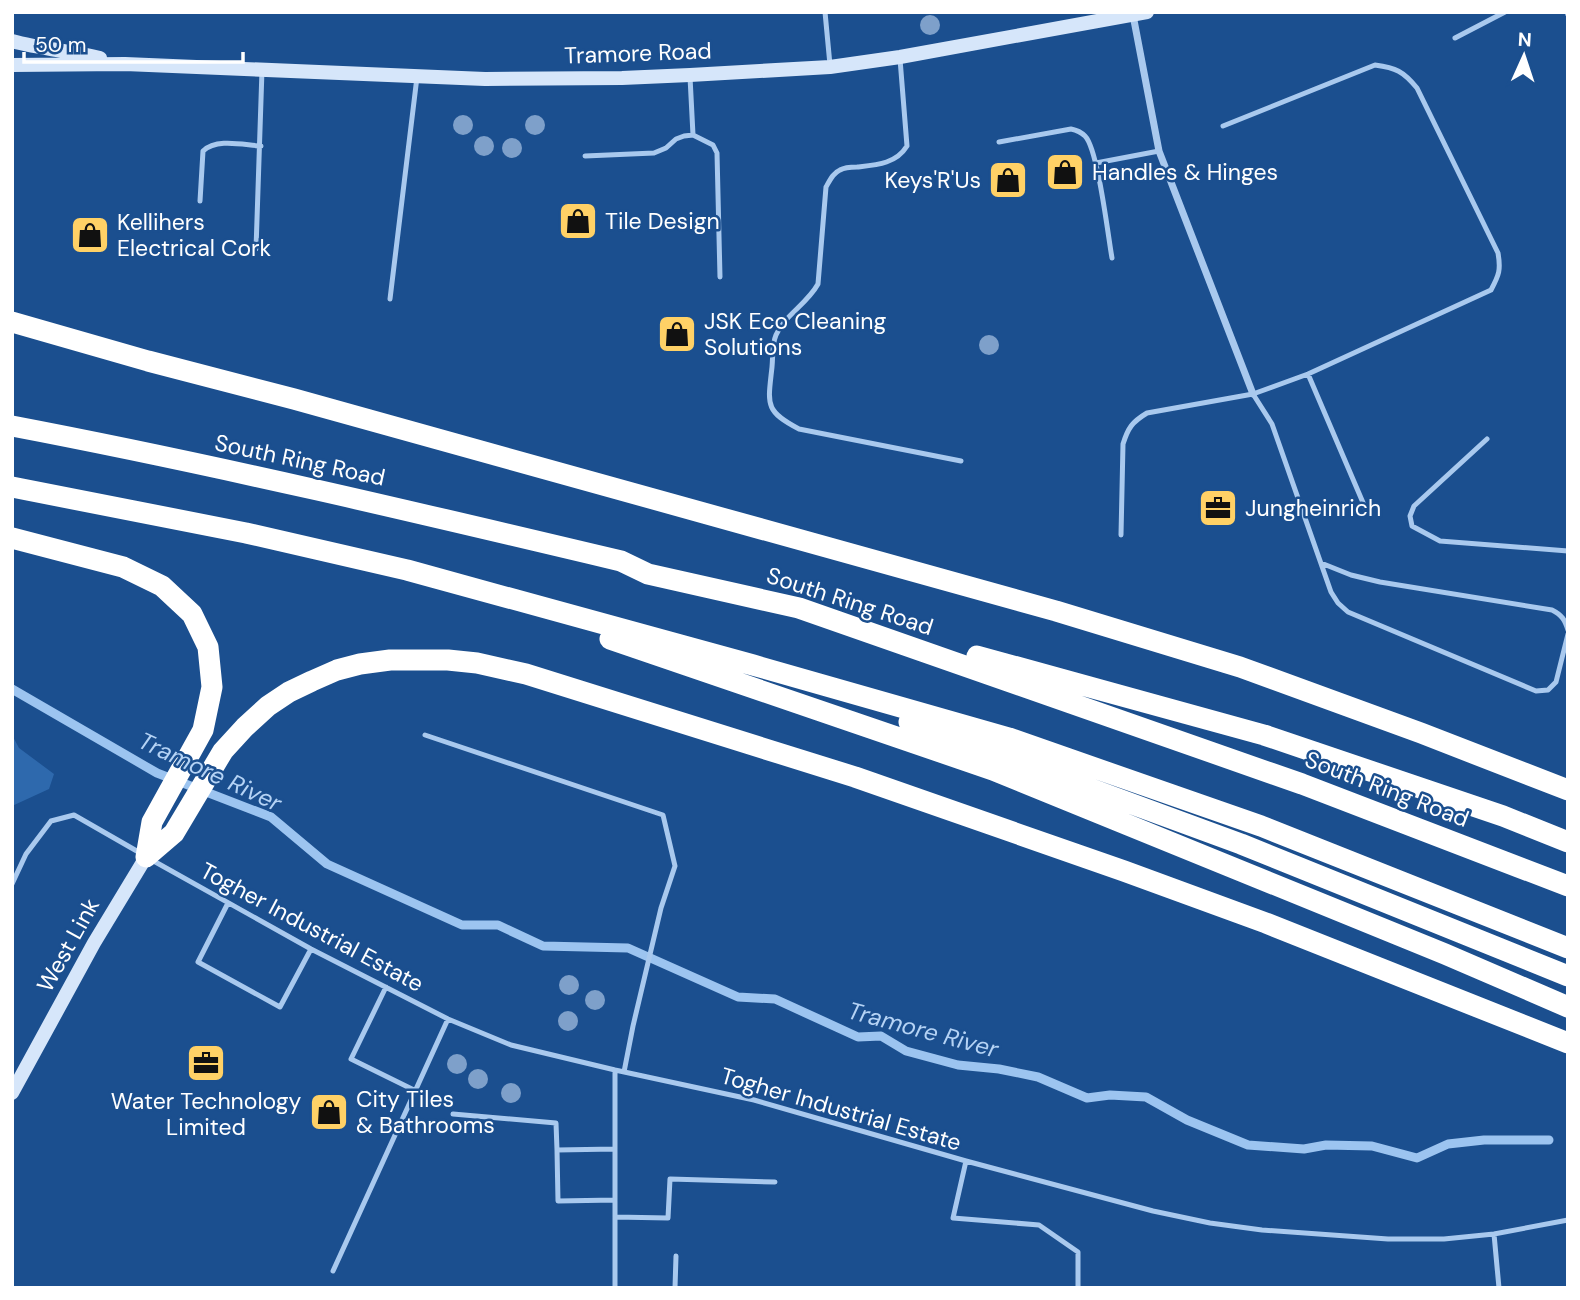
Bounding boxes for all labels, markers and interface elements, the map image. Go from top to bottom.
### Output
scale bar [24,21,243,65]
north arrow [1489,21,1559,91]
text: N [1517,27,1532,52]
text: 50 m [35,31,86,59]
street label: Tramore Road [564,35,712,71]
shop icon: Handles & Hinges [1044,151,1086,193]
place label: Handles & Hinges [1092,157,1278,187]
shop icon: Keys'R'Us [987,159,1029,201]
place label: Keys'R'Us [884,165,981,195]
shop icon: Tile Design [557,200,599,242]
place label: Tile Design [605,206,720,236]
place label: Kellihers Electrical Cork [117,207,272,263]
shop icon: Kellihers Electrical Cork [69,214,111,256]
place label: JSK Eco Cleaning Solutions [704,306,886,362]
shop icon: JSK Eco Cleaning Solutions [656,313,698,355]
street label: South Ring Road [212,427,388,493]
office icon: Jungheinrich [1197,487,1239,529]
place label: Jungheinrich [1245,493,1381,523]
street label: South Ring Road [763,560,937,642]
water label: Tramore River [134,725,288,819]
street label: South Ring Road [1301,744,1473,834]
street label: Togher Industrial Estate [195,855,429,999]
street label: West Link [30,892,106,997]
water label: Tramore River [845,995,1003,1065]
office icon: Water Technology Limited [185,1042,227,1084]
street label: Togher Industrial Estate [717,1060,965,1158]
place label: City Tiles & Bathrooms [356,1084,495,1140]
place label: Water Technology Limited [111,1086,302,1142]
shop icon: City Tiles & Bathrooms [308,1091,350,1133]

